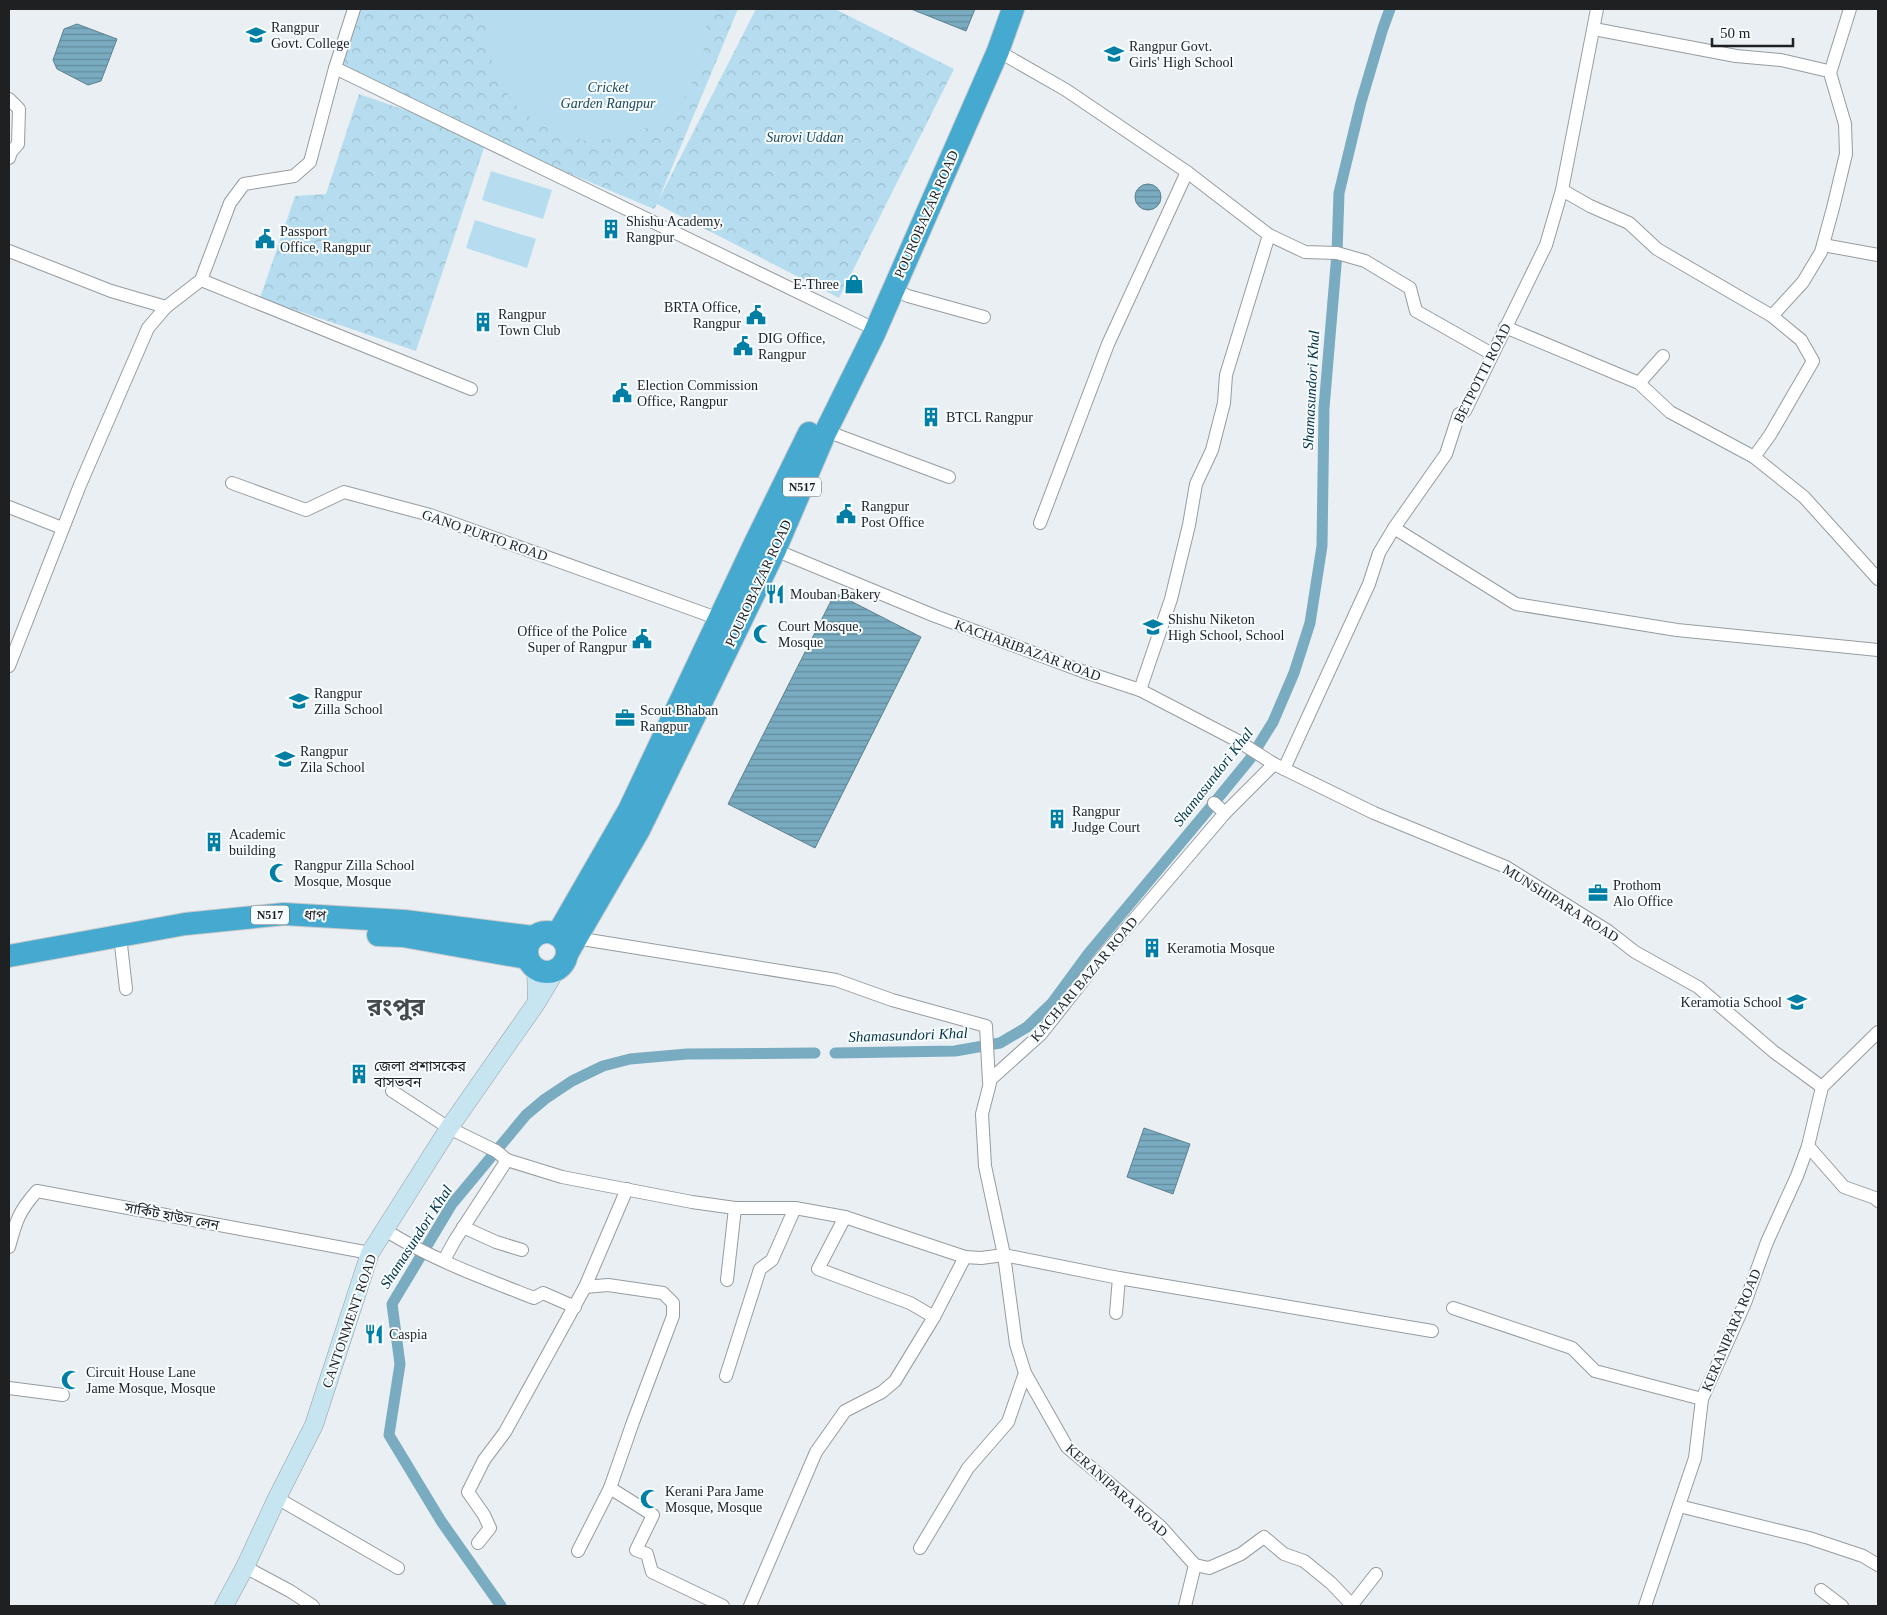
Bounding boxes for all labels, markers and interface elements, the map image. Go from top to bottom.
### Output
scale bar [1712,15,1793,47]
place label: Rangpur Govt. College [271,20,350,51]
school or university icon: Rangpur Govt. College [245,24,267,46]
text: 50 m [1720,25,1751,41]
place label: Rangpur Govt. Girls' High School [1129,39,1234,70]
school or university icon: Rangpur Govt. Girls' High School [1103,43,1125,65]
park label: Cricket Garden Rangpur [561,80,656,111]
park label: Surovi Uddan [766,130,844,145]
street label: POUROBAZAR ROAD [892,148,961,280]
place label: Shishu Academy, Rangpur [626,214,723,245]
building icon: Shishu Academy, Rangpur [600,218,622,240]
place label: Passport Office, Rangpur [280,224,371,255]
public building icon: Passport Office, Rangpur [254,228,276,250]
shop icon: E-Three [843,273,865,295]
place label: E-Three [793,277,839,292]
place label: BRTA Office, Rangpur [664,300,741,331]
public building icon: BRTA Office, Rangpur [745,304,767,326]
place label: Rangpur Town Club [498,307,560,338]
building icon: Rangpur Town Club [472,311,494,333]
street label: BETPOTTI ROAD [1451,321,1514,425]
water label: Shamasundori Khal [1300,330,1322,450]
place label: DIG Office, Rangpur [758,331,825,362]
public building icon: DIG Office, Rangpur [732,335,754,357]
place label: Election Commission Office, Rangpur [637,378,758,409]
public building icon: Election Commission Office, Rangpur [611,382,633,404]
building icon: BTCL Rangpur [920,406,942,428]
place label: BTCL Rangpur [946,410,1033,425]
road number: N517 [783,478,821,497]
place label: Rangpur Post Office [861,499,924,530]
public building icon: Rangpur Post Office [835,503,857,525]
street label: GANO PURTO ROAD [420,507,550,564]
street label: POUROBAZAR ROAD [722,517,794,649]
restaurant icon: Mouban Bakery [764,583,786,605]
place label: Mouban Bakery [790,587,881,602]
place label: Shishu Niketon High School, School [1168,612,1284,643]
school or university icon: Shishu Niketon High School, School [1142,616,1164,638]
street label: KACHARIBAZAR ROAD [953,617,1103,684]
place label: Court Mosque, Mosque [778,619,862,650]
mosque icon: Court Mosque, Mosque [752,623,774,645]
place label: Office of the Police Super of Rangpur [517,624,627,655]
public building icon: Office of the Police Super of Rangpur [631,628,653,650]
place label: Rangpur Zilla School [314,686,383,717]
school or university icon: Rangpur Zilla School [288,690,310,712]
place label: Scout Bhaban Rangpur [640,703,718,734]
office icon: Scout Bhaban Rangpur [614,707,636,729]
water label: Shamasundori Khal [1170,725,1256,829]
place label: Rangpur Zila School [300,744,365,775]
school or university icon: Rangpur Zila School [274,748,296,770]
place label: Rangpur Judge Court [1072,804,1140,835]
building icon: Rangpur Judge Court [1046,808,1068,830]
place label: Academic building [229,827,286,858]
building icon: Academic building [203,831,225,853]
place label: Rangpur Zilla School Mosque, Mosque [294,858,415,889]
mosque icon: Rangpur Zilla School Mosque, Mosque [268,862,290,884]
street label: MUNSHIPARA ROAD [1500,862,1621,945]
place label: Prothom Alo Office [1613,878,1673,909]
office icon: Prothom Alo Office [1587,882,1609,904]
road number: N517 [251,906,289,924]
street label: ধাপ [304,907,327,924]
street label: KACHARI BAZAR ROAD [1028,914,1141,1045]
building icon: Keramotia Mosque [1141,937,1163,959]
place label: Keramotia Mosque [1167,941,1275,956]
school or university icon: Keramotia School [1786,991,1808,1013]
district label: রংপুর [366,994,425,1021]
place label: Keramotia School [1681,995,1782,1010]
water label: Shamasundori Khal [848,1025,968,1045]
place label: জেলা প্রশাসকের বাসভবন [373,1059,467,1090]
building icon: জেলা প্রশাসকের বাসভবন [348,1063,370,1085]
water label: Shamasundori Khal [377,1182,455,1292]
street label: সার্কিট হাউস লেন [123,1198,221,1233]
street label: CANTONMENT ROAD [319,1252,379,1390]
street label: KERANIPARA ROAD [1699,1267,1764,1394]
restaurant icon: Caspia [363,1323,385,1345]
place label: Caspia [389,1327,428,1342]
place label: Circuit House Lane Jame Mosque, Mosque [86,1365,216,1396]
mosque icon: Circuit House Lane Jame Mosque, Mosque [60,1369,82,1391]
street label: KERANIPARA ROAD [1063,1441,1170,1540]
place label: Kerani Para Jame Mosque, Mosque [665,1484,764,1515]
mosque icon: Kerani Para Jame Mosque, Mosque [639,1488,661,1510]

